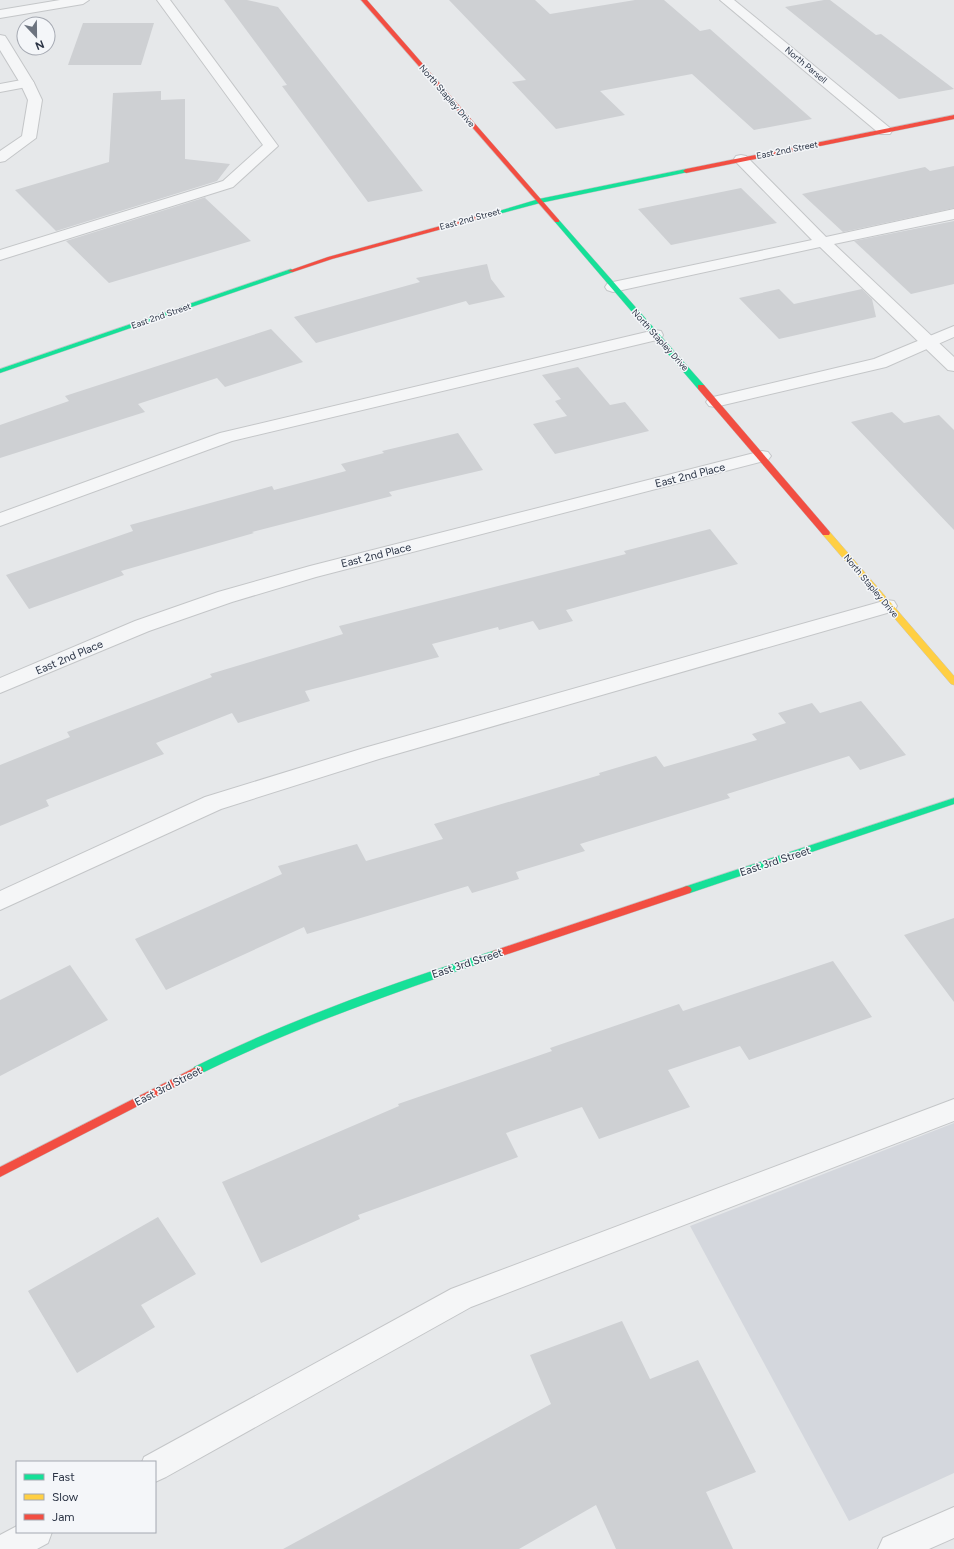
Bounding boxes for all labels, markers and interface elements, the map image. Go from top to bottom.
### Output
north arrow [16,16,56,56]
text: N [33,37,46,52]
street label: North Parsell [783,44,830,85]
street label: North Stapley Drive [417,62,478,129]
street label: East 2nd Street [755,138,819,161]
street label: East 2nd Street [438,205,502,232]
street label: East 2nd Street [129,300,193,331]
street label: North Stapley Drive [630,307,691,373]
street label: East 2nd Place [654,460,727,490]
street label: East 2nd Place [340,540,413,570]
street label: North Stapley Drive [842,552,901,620]
street label: East 2nd Place [34,637,105,677]
street label: East 3rd Street [738,844,812,879]
street label: East 3rd Street [430,946,504,981]
street label: East 3rd Street [132,1064,204,1109]
legend [16,1461,156,1533]
text: Fast [52,1470,75,1484]
text: Slow [52,1490,79,1504]
text: Jam [52,1510,75,1524]

